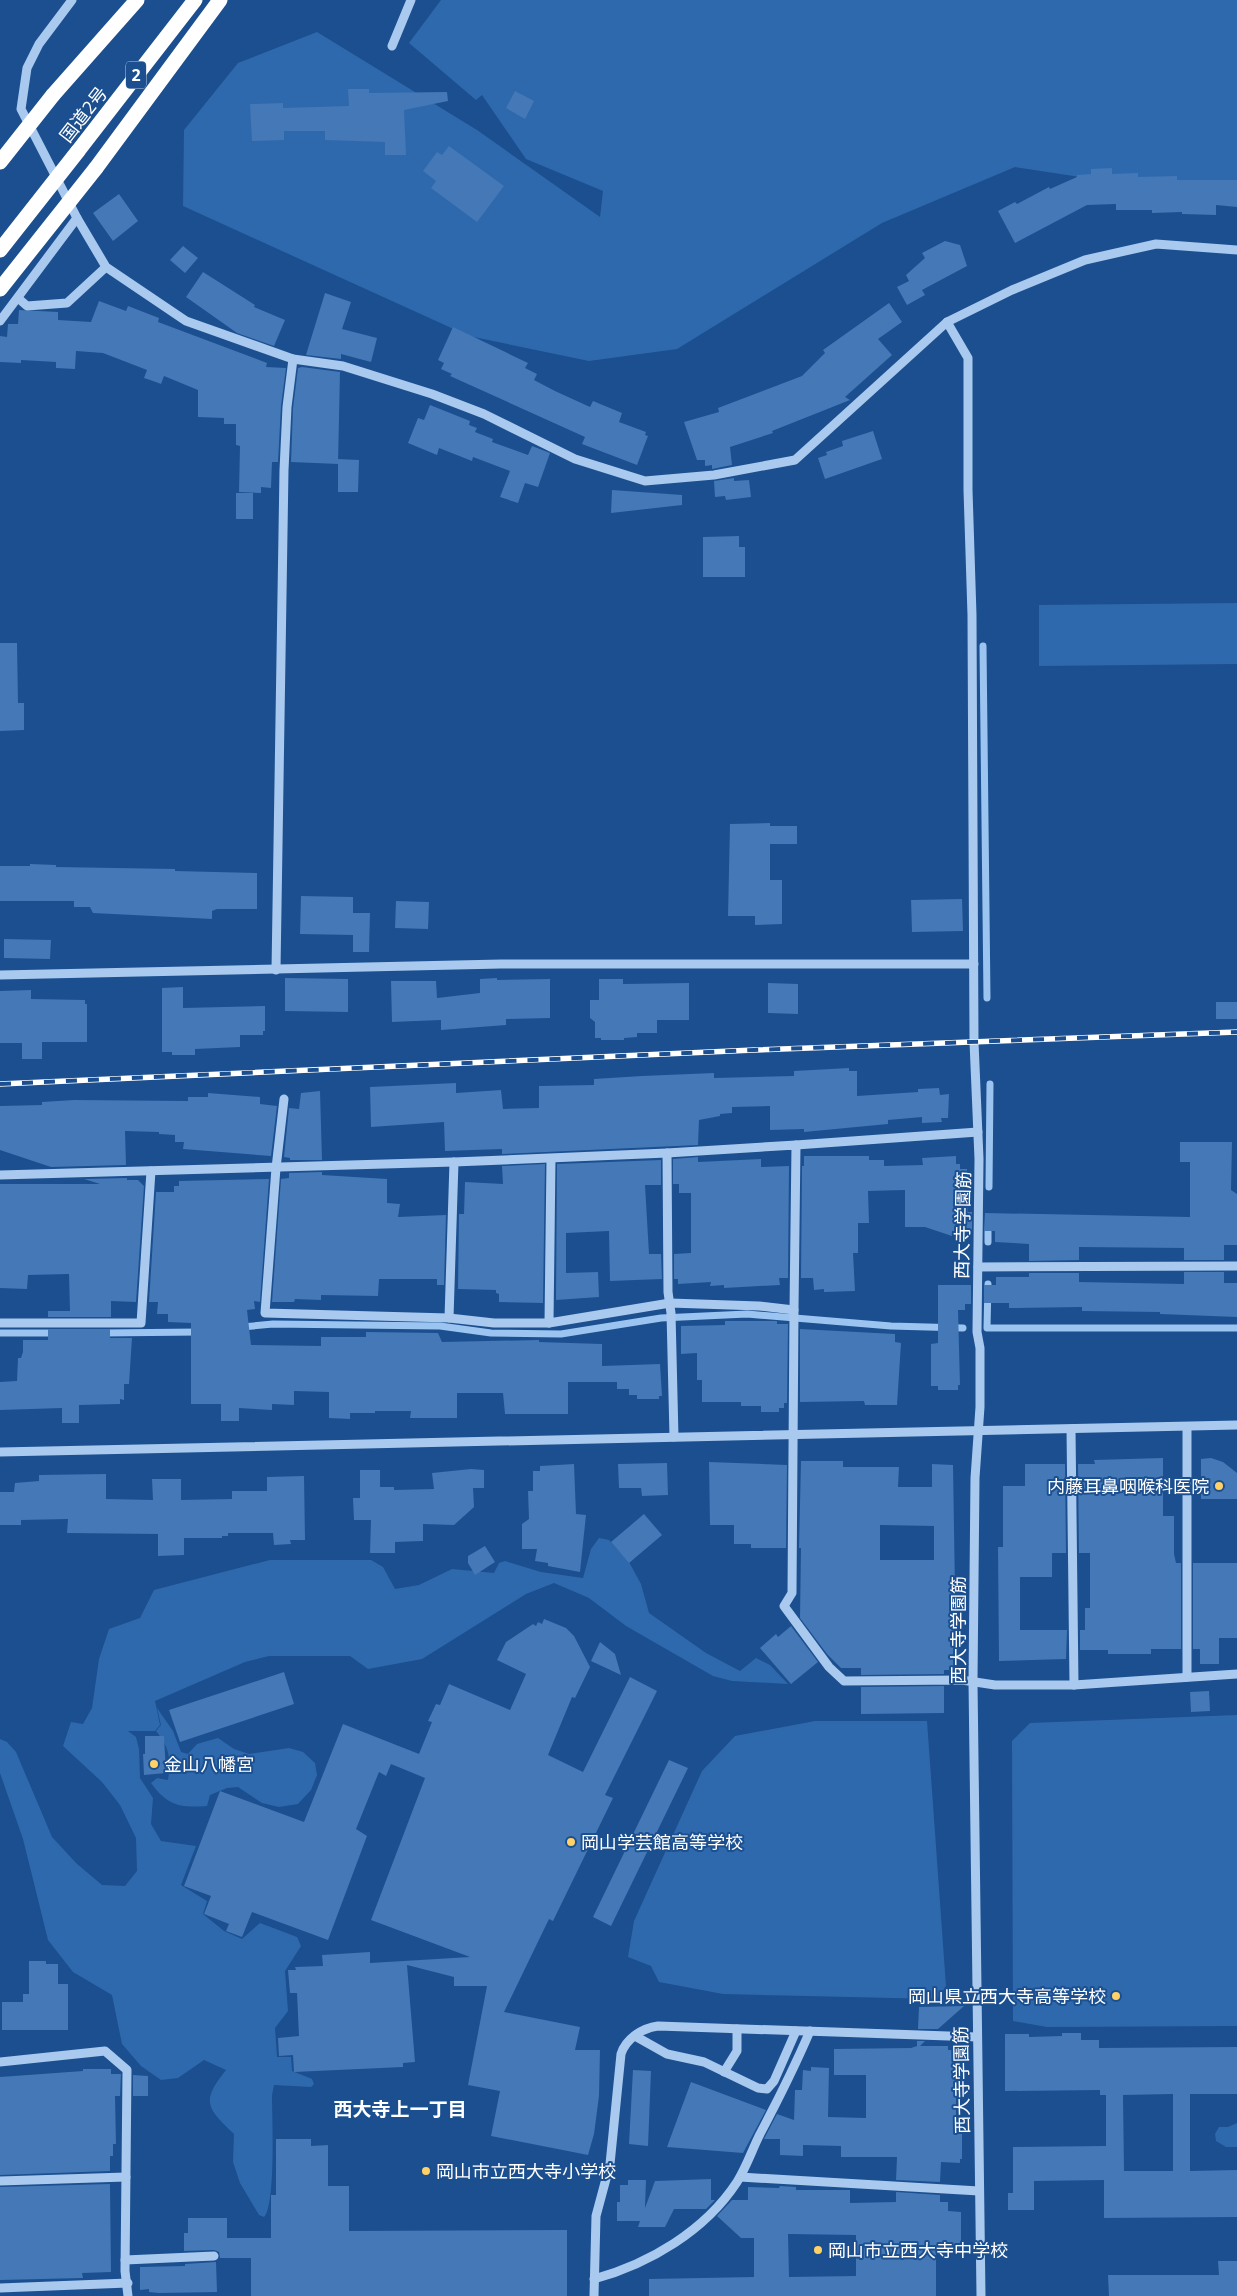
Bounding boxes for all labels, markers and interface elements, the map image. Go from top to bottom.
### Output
road number: 2 [126,62,146,88]
street label: 国道2号 [54,81,112,147]
street label: 西大寺学園筋 [949,1171,975,1279]
place label: 内藤耳鼻咽喉科医院 [1047,1474,1209,1498]
marker: 内藤耳鼻咽喉科医院 [1213,1480,1225,1492]
street label: 西大寺学園筋 [946,1576,970,1684]
place label: 金山八幡宮 [164,1752,254,1776]
marker: 金山八幡宮 [148,1758,160,1770]
place label: 岡山学芸館高等学校 [581,1830,743,1854]
marker: 岡山学芸館高等学校 [565,1836,577,1848]
place label: 岡山県立西大寺高等学校 [908,1984,1106,2008]
marker: 岡山県立西大寺高等学校 [1110,1990,1122,2002]
street label: 西大寺学園筋 [948,2026,974,2134]
district label: 西大寺上一丁目 [333,2096,467,2122]
place label: 岡山市立西大寺小学校 [436,2159,616,2183]
marker: 岡山市立西大寺小学校 [420,2165,432,2177]
place label: 岡山市立西大寺中学校 [828,2238,1008,2262]
marker: 岡山市立西大寺中学校 [812,2244,824,2256]

